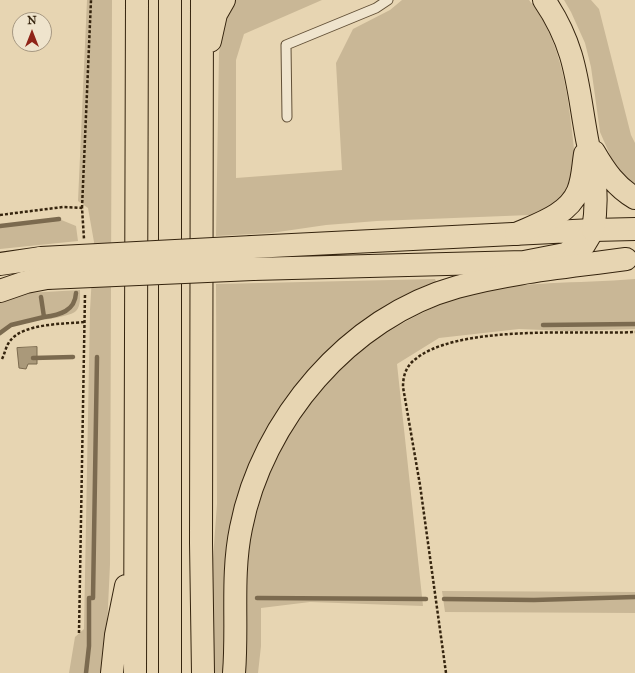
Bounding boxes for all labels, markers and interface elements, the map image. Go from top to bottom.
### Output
north arrow [12,12,52,52]
text: N [27,14,37,27]

